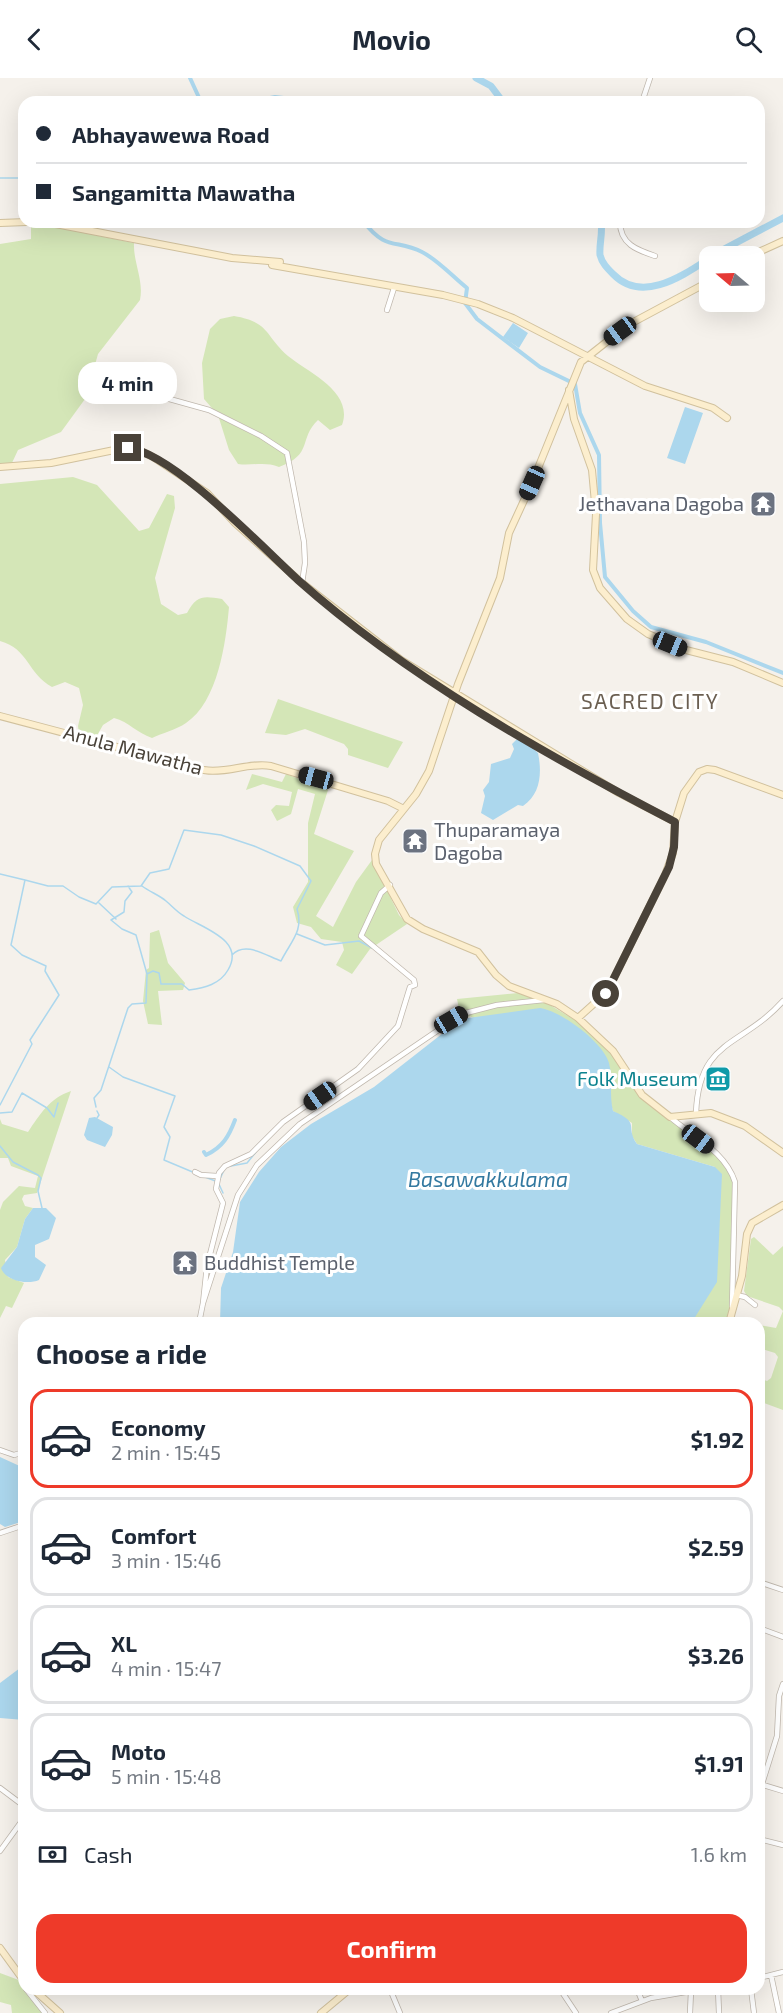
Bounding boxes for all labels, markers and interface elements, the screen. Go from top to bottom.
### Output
icon: back [18,23,51,56]
text: Movio [352,23,431,55]
icon: search [732,23,765,56]
text: Abhayawewa Road [72,121,270,147]
text: Sangamitta Mawatha [72,179,295,205]
north arrow [699,246,765,312]
map controls [699,246,765,312]
car [600,313,640,349]
callout: 4 min [78,361,178,403]
text: 4 min [101,371,154,395]
route end [114,434,141,461]
car [516,463,548,503]
temple icon: Jethavana Dagoba [748,489,778,519]
place label: Jethavana Dagoba [579,491,744,515]
car [650,629,690,659]
district label: SACRED CITY [581,688,719,713]
street label: Anula Mawatha [61,719,205,779]
car [296,765,336,791]
place label: Thuparamaya Dagoba [434,817,560,864]
temple icon: Thuparamaya Dagoba [400,826,430,856]
route start [592,980,619,1007]
car [431,1003,471,1037]
museum icon: Folk Museum [703,1064,733,1094]
place label: Folk Museum [577,1066,698,1090]
car [300,1078,340,1114]
car [678,1121,718,1157]
water label: Basawakkulama [408,1166,568,1191]
temple icon: Buddhist Temple [170,1248,200,1278]
place label: Buddhist Temple [204,1250,355,1274]
text: Choose a ride [36,1337,207,1369]
icon: car [39,1412,93,1466]
text: Economy [111,1414,206,1440]
text: $1.92 [691,1426,744,1452]
text: 2 min · 15:45 [111,1440,221,1464]
icon: car [39,1520,93,1574]
text: Comfort [111,1522,196,1548]
text: $2.59 [688,1534,744,1560]
text: 3 min · 15:46 [111,1548,221,1572]
icon: car [39,1628,93,1682]
text: XL [111,1630,137,1656]
text: $3.26 [688,1642,744,1668]
text: 4 min · 15:47 [111,1656,221,1680]
icon: car [39,1736,93,1790]
text: Moto [111,1738,166,1764]
text: $1.91 [694,1750,744,1776]
text: 5 min · 15:48 [111,1764,222,1788]
icon: cash [36,1838,69,1871]
text: Cash [84,1841,133,1867]
text: 1.6 km [691,1842,747,1866]
button: Confirm [36,1914,747,1983]

